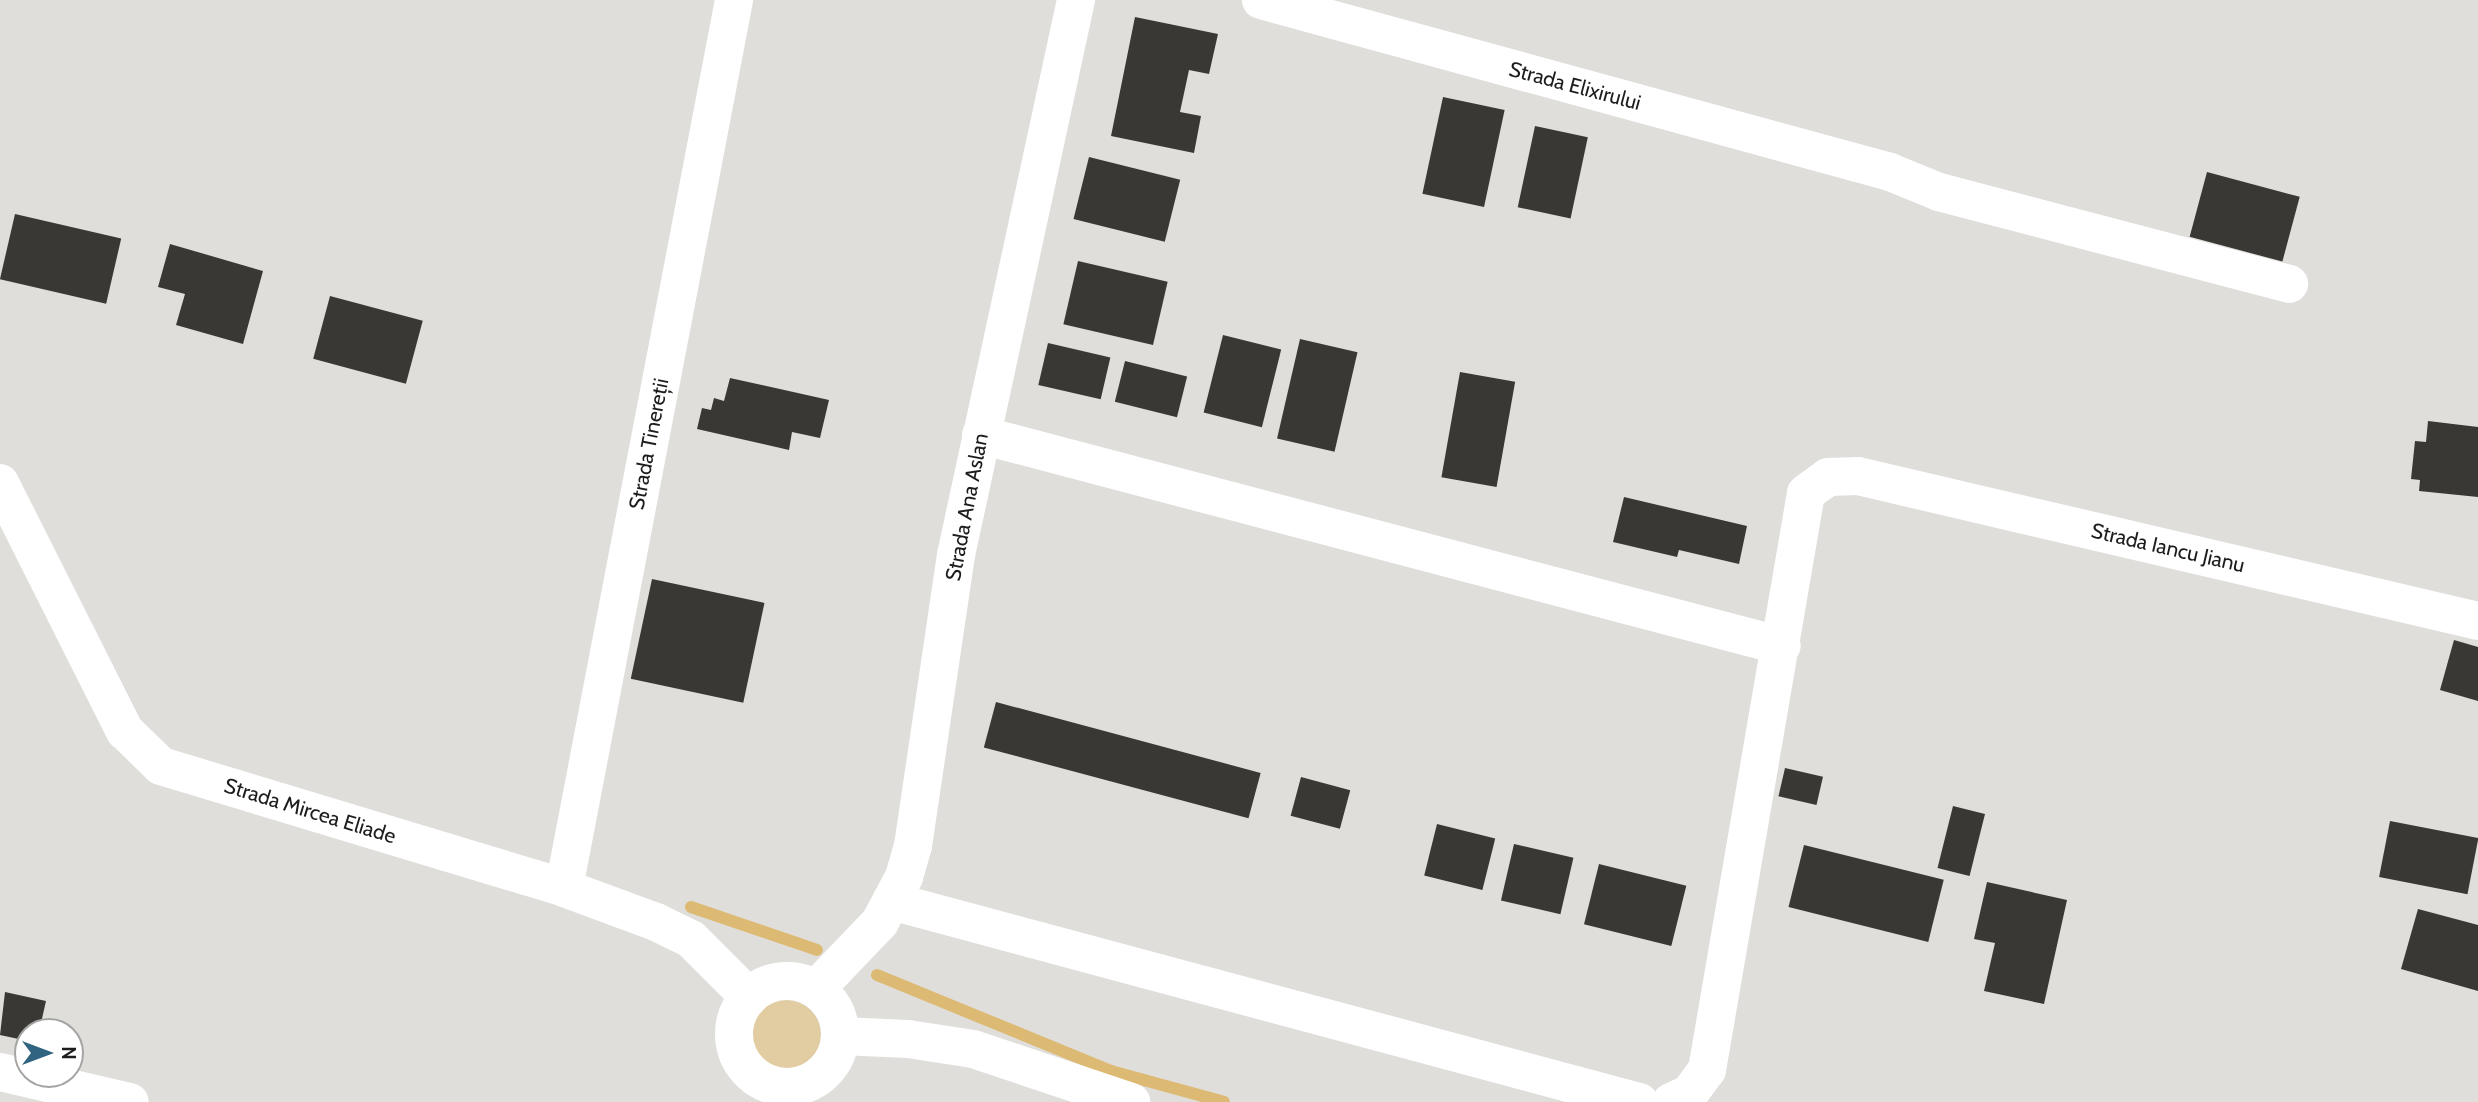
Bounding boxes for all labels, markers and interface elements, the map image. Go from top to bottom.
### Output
street label: Strada Elixirului [1506,56,1644,116]
street label: Strada Tinereții [624,376,674,512]
street label: Strada Ana Aslan [940,431,994,583]
street label: Strada Iancu Jianu [2089,518,2247,578]
street label: Strada Mircea Eliade [221,773,399,849]
north arrow [14,1018,84,1088]
text: N [57,1046,80,1060]

